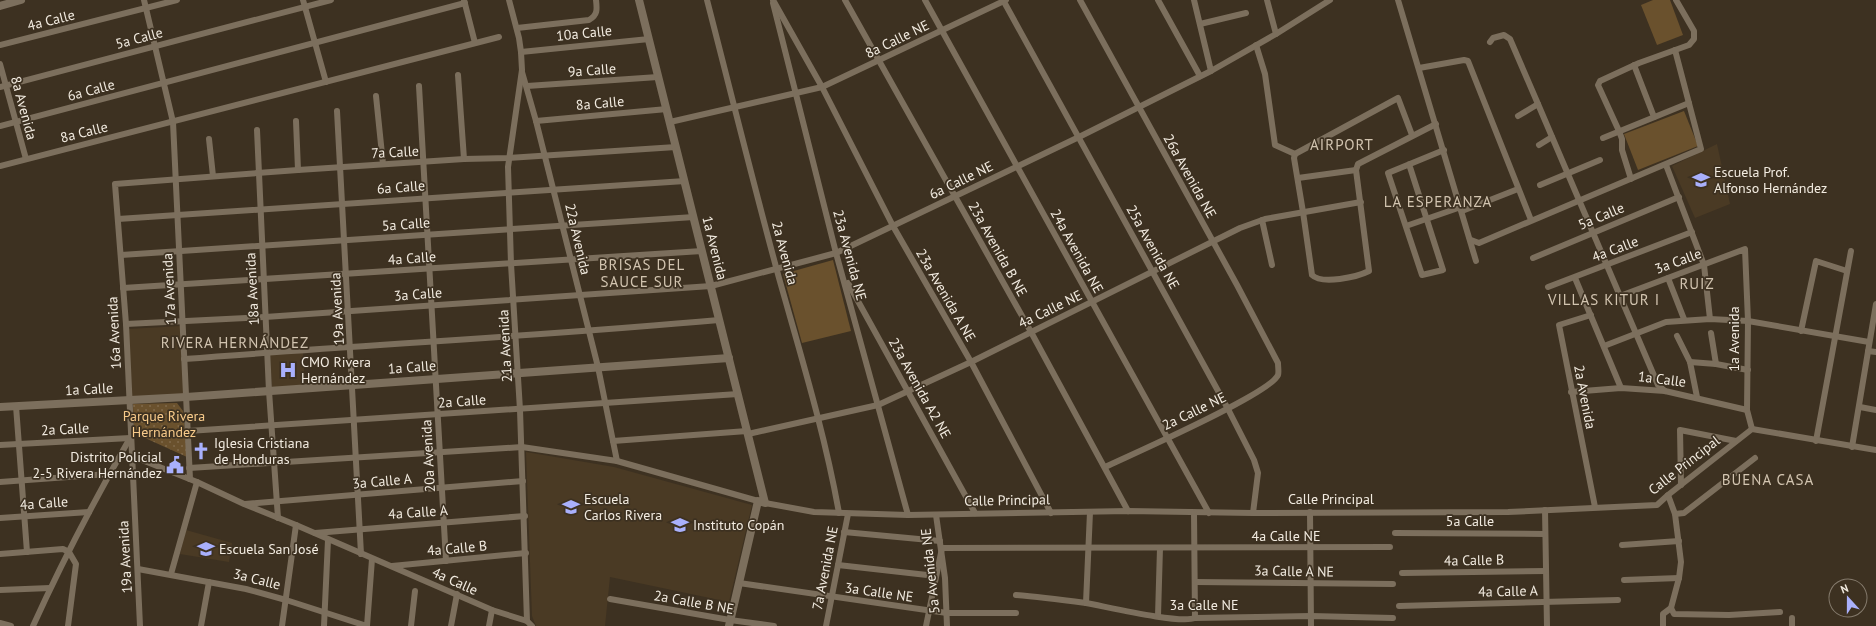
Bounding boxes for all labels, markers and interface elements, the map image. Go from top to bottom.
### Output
street label: 4a Calle [25,5,77,35]
street label: 8a Calle NE [862,16,932,62]
street label: 10a Calle [555,21,613,45]
street label: 5a Calle [113,23,165,53]
street label: 9a Calle [567,59,617,81]
street label: 8a Avenida [7,74,41,142]
street label: 6a Calle [65,75,117,105]
street label: 8a Calle [575,92,625,114]
street label: 8a Calle [58,117,110,147]
street label: 26a Avenida NE [1159,131,1221,221]
district label: AIRPORT [1310,135,1374,154]
street label: 7a Calle [371,142,419,162]
street label: 6a Calle NE [926,157,996,203]
place label: Escuela Prof. Alfonso Hernández [1714,163,1827,197]
school or university icon: Escuela Prof. Alfonso Hernández [1691,170,1711,190]
street label: 6a Calle [376,176,426,198]
district label: LA ESPERANZA [1384,192,1492,211]
street label: 5a Calle [1575,198,1627,234]
street label: 23a Avenida B NE [965,199,1031,299]
street label: 22a Avenida [561,202,595,277]
street label: 25a Avenida NE [1122,202,1184,292]
street label: 24a Avenida NE [1046,206,1108,296]
street label: 23a Avenida NE [829,208,871,302]
street label: 5a Calle [381,213,431,235]
street label: 1a Avenida [698,214,732,282]
street label: 2a Avenida [768,219,802,287]
street label: 4a Calle [1589,232,1641,266]
street label: 3a Calle [1652,244,1704,278]
street label: 23a Avenida A NE [912,245,980,345]
street label: 4a Calle [387,247,437,269]
street label: 17a Avenida [158,252,180,325]
street label: 18a Avenida [241,252,263,326]
district label: BRISAS DEL SAUCE SUR [599,255,685,291]
street label: 19a Avenida [326,272,348,346]
district label: RUIZ [1679,274,1715,293]
street label: 3a Calle [393,283,443,305]
street label: 4a Calle NE [1015,286,1085,332]
district label: VILLAS KITUR I [1547,290,1660,309]
street label: 16a Avenida [103,296,125,370]
street label: 1a Avenida [1725,306,1743,372]
street label: 21a Avenida [494,309,516,383]
district label: RIVERA HERNÁNDEZ [161,333,309,352]
street label: 23a Avenida A2 NE [885,334,955,442]
place label: CMO Rivera Hernández [301,353,371,387]
street label: 1a Calle [387,356,437,378]
hospital icon: CMO Rivera Hernández [278,360,298,380]
street label: 2a Avenida [1570,363,1600,431]
street label: 1a Calle [1637,367,1687,391]
street label: 1a Calle [64,379,114,399]
street label: 2a Calle NE [1159,388,1229,434]
street label: 2a Calle [437,390,487,412]
park label: Parque Rivera Hernández [123,407,205,441]
street label: 2a Calle [40,419,90,439]
street label: 20a Avenida [417,419,439,493]
street label: Calle Principal [1645,431,1723,499]
place label: Iglesia Cristiana de Honduras [214,434,309,468]
church icon: Iglesia Cristiana de Honduras [191,441,211,461]
place label: Distrito Policial 2-5 Rivera Hernández [32,448,162,482]
public building icon: Distrito Policial 2-5 Rivera Hernández [165,455,185,475]
street label: 3a Calle A [351,469,413,493]
district label: BUENA CASA [1722,470,1814,489]
place label: Escuela Carlos Rivera [584,490,662,524]
street label: Calle Principal [964,490,1050,510]
street label: Calle Principal [1288,490,1374,508]
street label: 4a Calle [19,492,69,514]
school or university icon: Escuela Carlos Rivera [561,497,581,517]
street label: 4a Calle A [388,501,449,523]
street label: 5a Calle [1446,512,1494,530]
school or university icon: Instituto Copán [670,515,690,535]
place label: Instituto Copán [693,516,784,534]
street label: 19a Avenida [114,520,136,594]
street label: 7a Avenida NE [808,524,842,612]
street label: 5a Avenida NE [917,527,943,615]
street label: 4a Calle NE [1252,527,1320,545]
street label: 4a Calle B [426,536,488,560]
school or university icon: Escuela San José [196,539,216,559]
place label: Escuela San José [219,540,319,558]
street label: 4a Calle B [1444,550,1504,570]
street label: 3a Calle A NE [1254,561,1334,581]
street label: 4a Calle [429,563,481,599]
street label: 3a Calle [231,564,283,594]
street label: 3a Calle NE [844,578,914,606]
north arrow [1828,578,1868,618]
street label: 4a Calle A [1478,581,1539,601]
text: N [1839,581,1850,596]
street label: 2a Calle B NE [653,586,735,618]
street label: 3a Calle NE [1170,596,1238,614]

